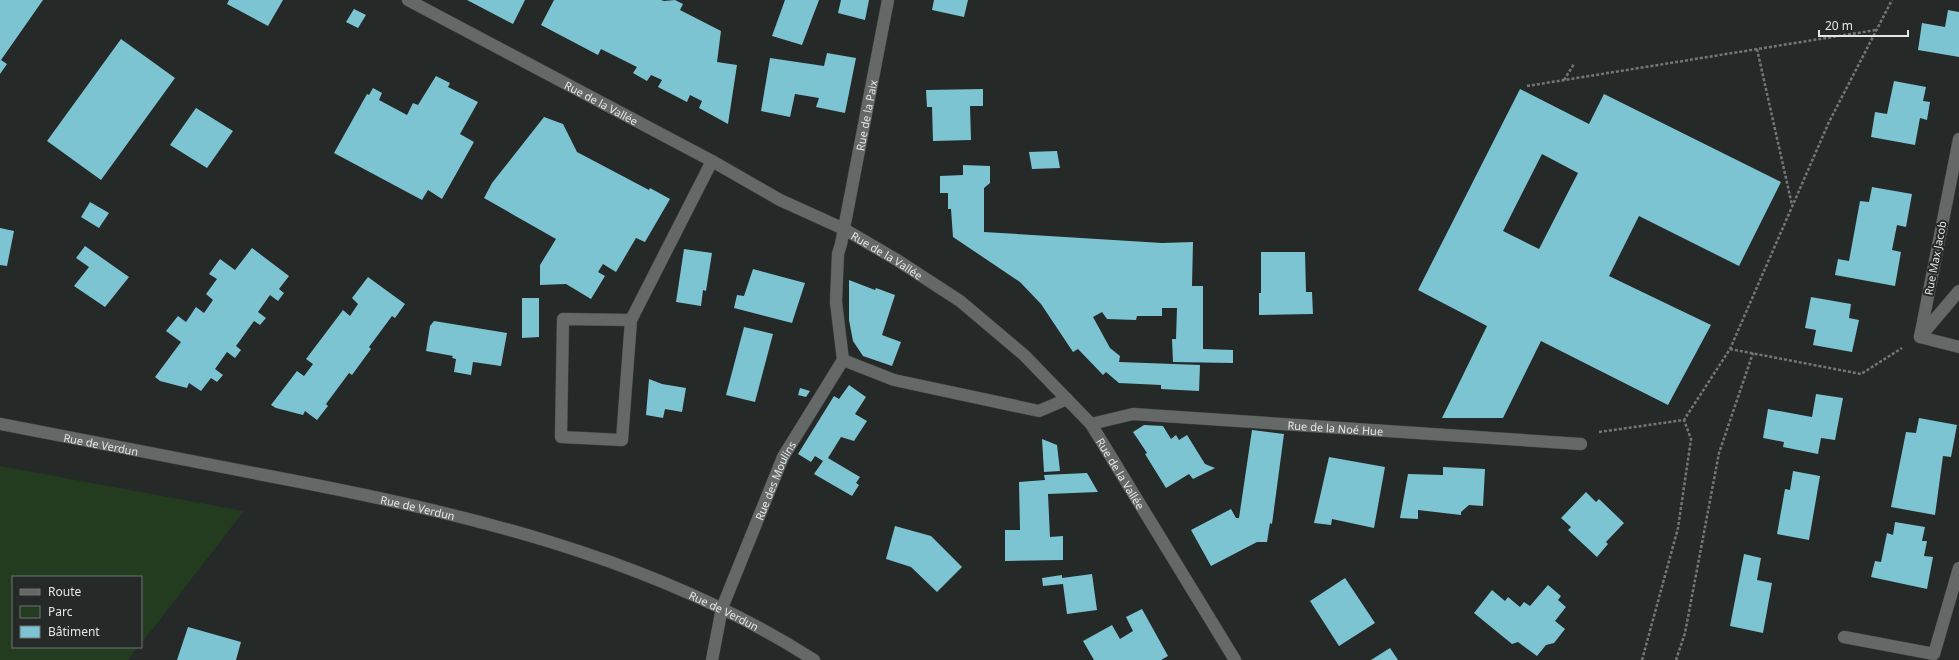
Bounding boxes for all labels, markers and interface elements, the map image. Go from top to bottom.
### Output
scale bar [1819,12,1908,38]
text: 20 m [1825,17,1853,34]
street label: Rue de la Vallée [562,77,641,128]
street label: Rue de la Paix [852,78,880,152]
street label: Rue Max Jacob [1920,219,1950,296]
street label: Rue de la Vallée [849,227,926,282]
street label: Rue de la Noé Hue [1287,417,1384,438]
street label: Rue de Verdun [62,429,140,458]
street label: Rue de la Vallée [1094,435,1149,512]
street label: Rue des Moulins [751,438,799,522]
street label: Rue de Verdun [379,491,457,523]
legend [12,576,142,648]
text: Route [48,583,81,600]
street label: Rue de Verdun [687,587,762,634]
text: Parc [48,603,73,620]
text: Bâtiment [48,623,100,640]

